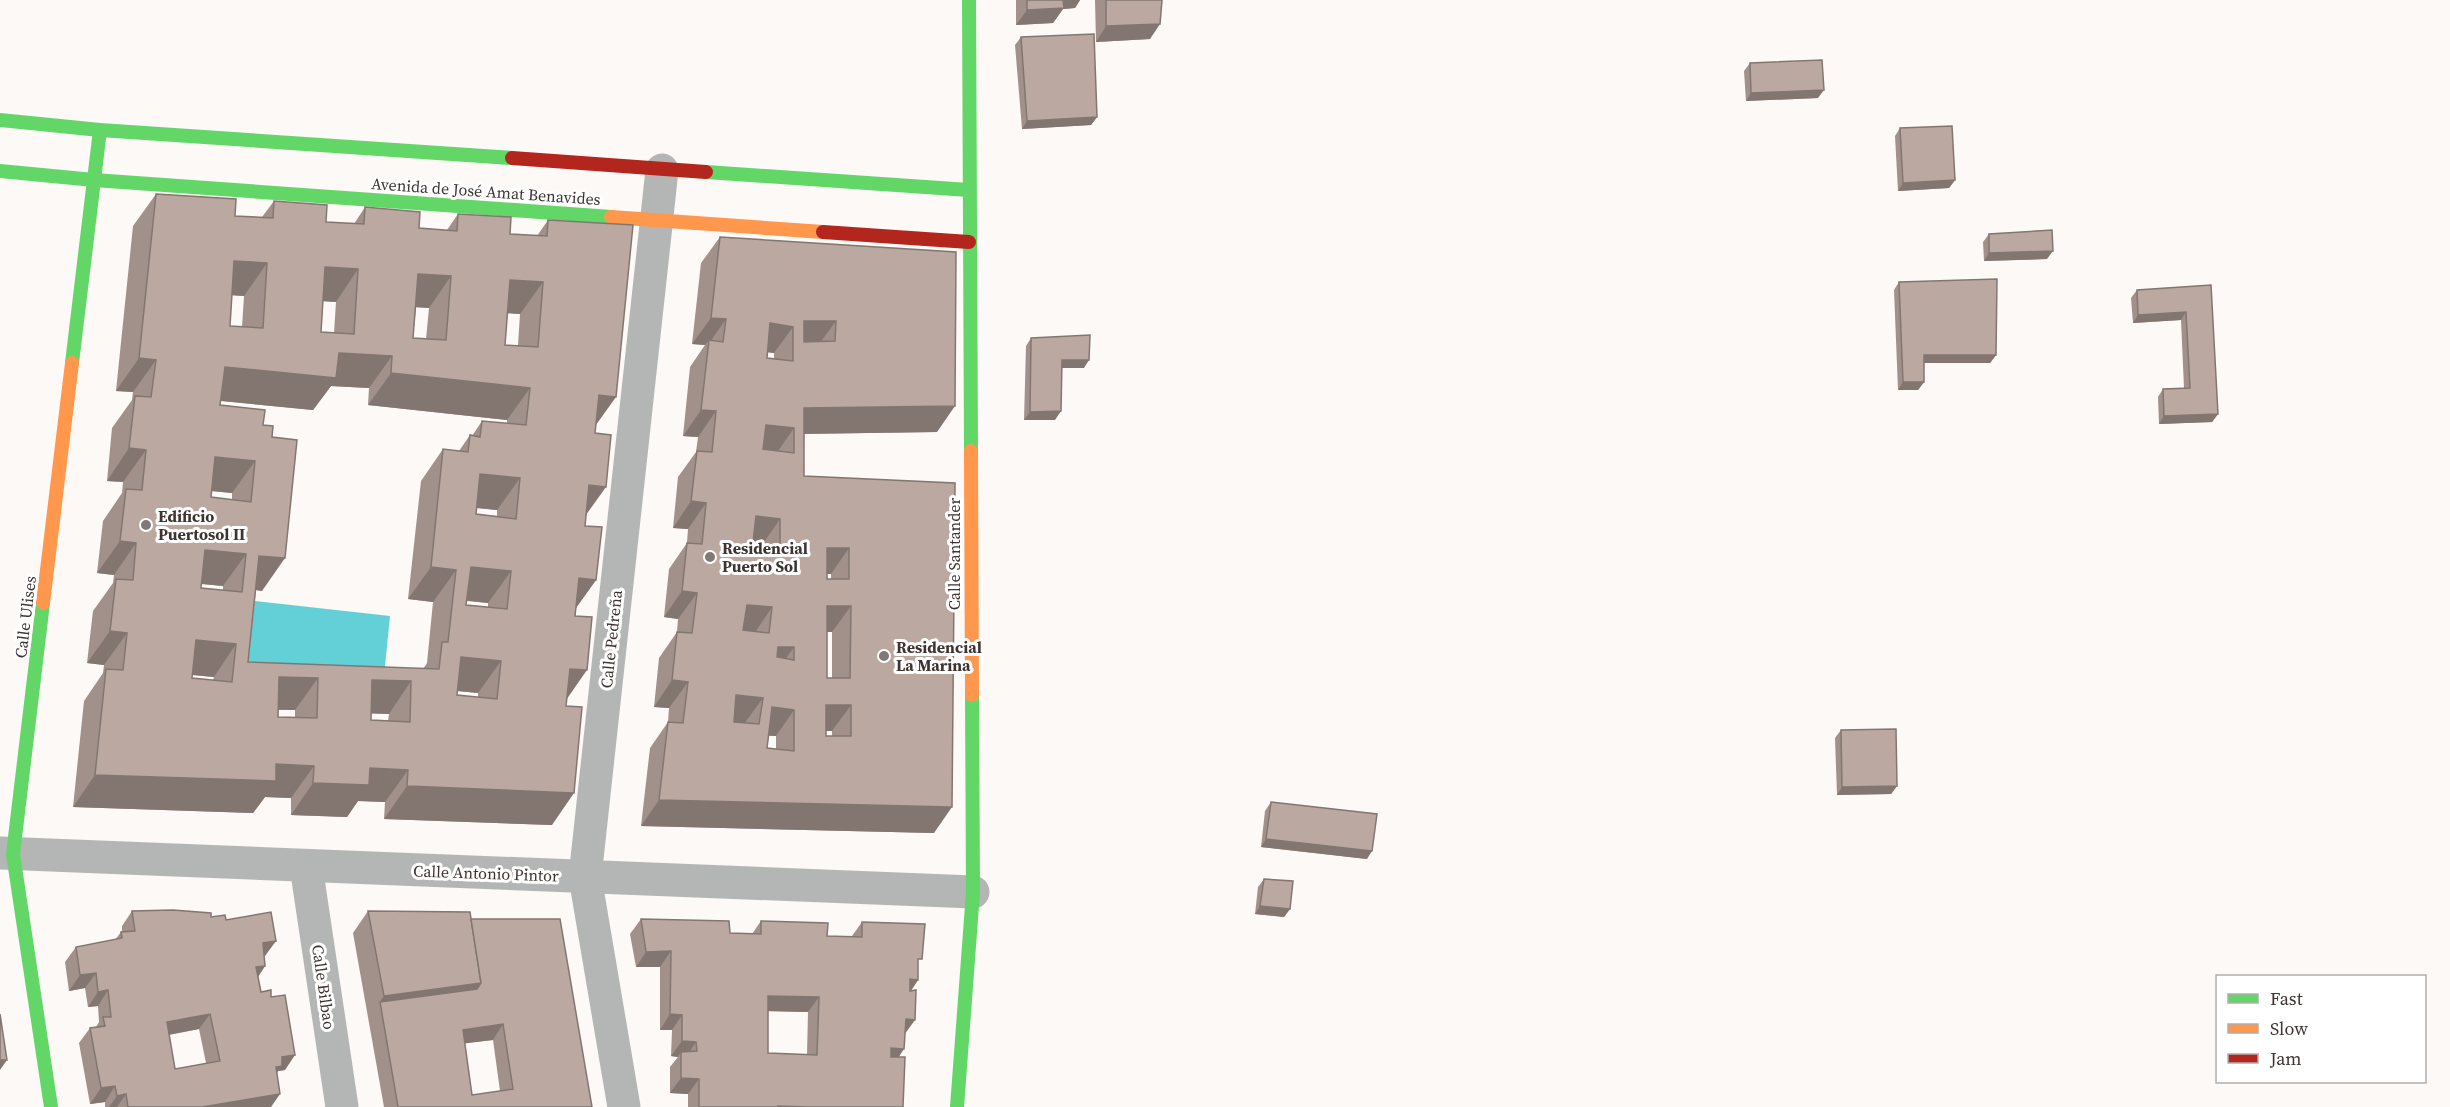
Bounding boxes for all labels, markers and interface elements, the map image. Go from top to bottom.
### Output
street label: Avenida de José Amat Benavides [371,172,602,210]
street label: Calle Santander [943,498,965,610]
place label: Edificio Puertosol II [158,505,245,545]
marker: Edificio Puertosol II [139,518,153,532]
place label: Residencial Puerto Sol [722,537,808,577]
marker: Residencial Puerto Sol [703,550,717,564]
street label: Calle Ulises [9,574,41,659]
street label: Calle Pedreña [595,588,627,689]
place label: Residencial La Marina [896,636,982,676]
marker: Residencial La Marina [877,649,891,663]
street label: Calle Antonio Pintor [413,859,559,887]
street label: Calle Bilbao [307,943,341,1031]
legend [2216,975,2426,1083]
text: Fast [2270,986,2303,1011]
text: Slow [2270,1016,2308,1041]
text: Jam [2269,1046,2302,1071]

